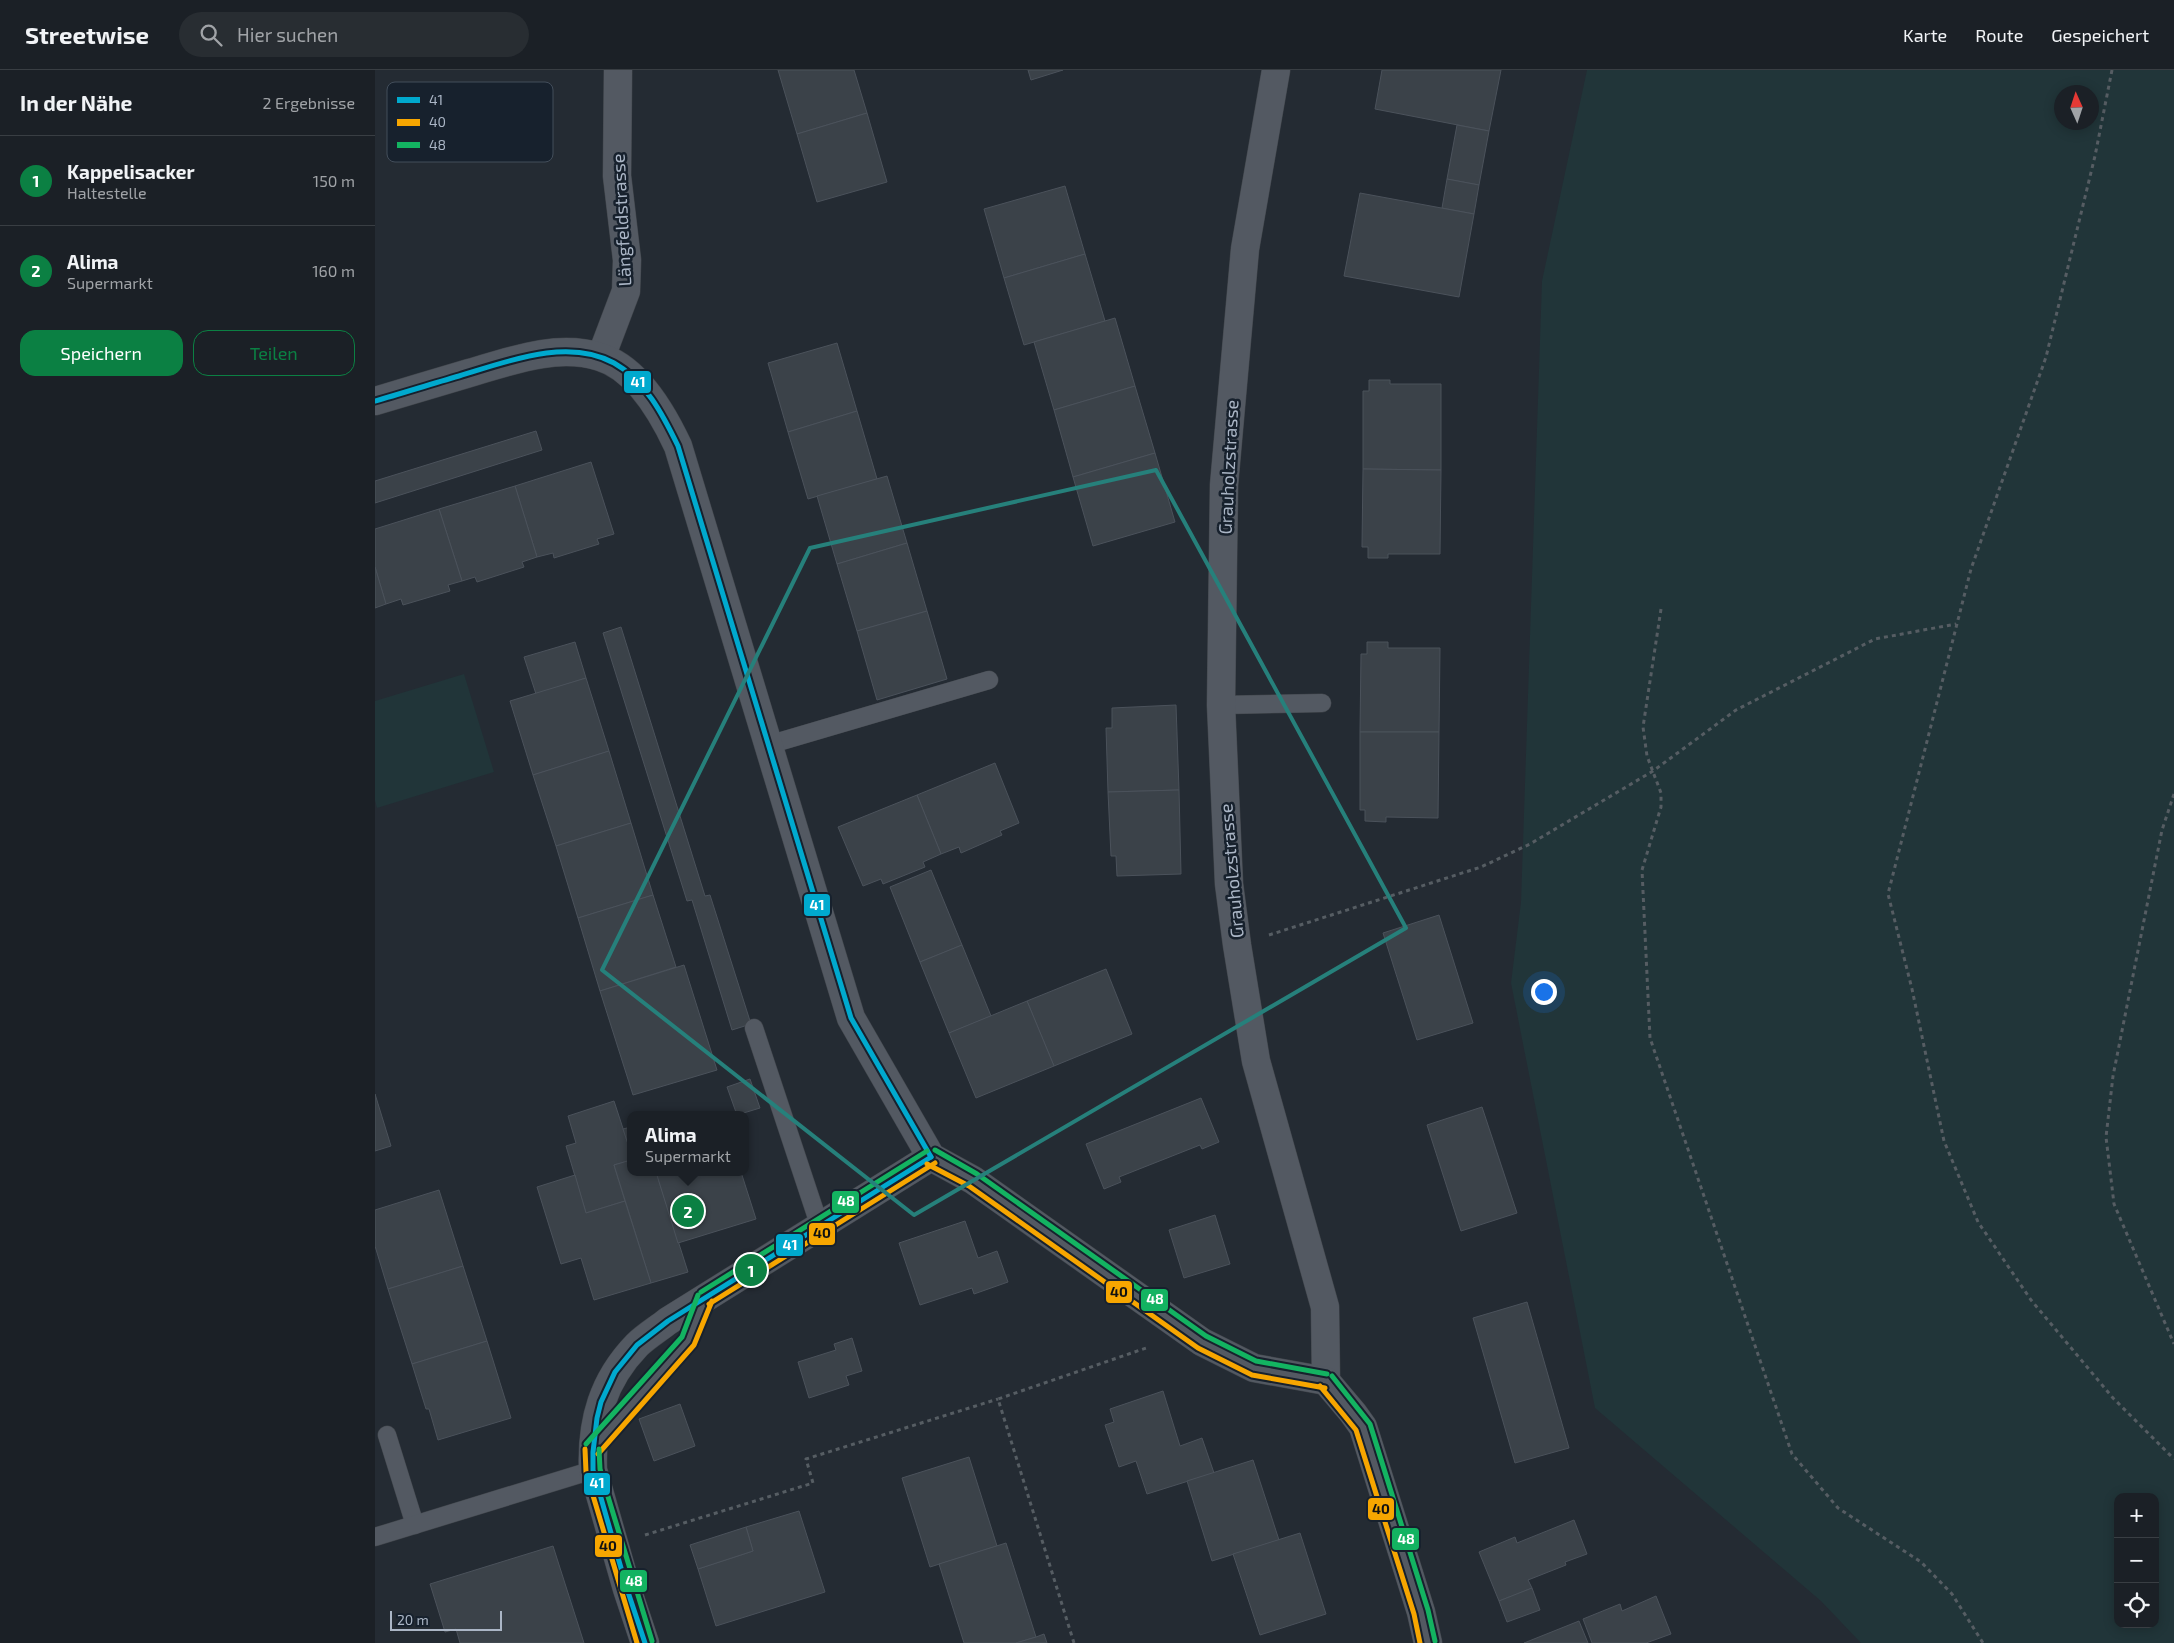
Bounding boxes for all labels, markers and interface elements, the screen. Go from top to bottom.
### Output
search box [179,12,529,57]
text: Streetwise [25,20,149,49]
icon: search [197,21,225,49]
text: Hier suchen [237,23,338,46]
text: Karte [1903,24,1947,46]
text: Route [1975,24,2023,46]
text: Gespeichert [2051,24,2149,46]
legend [387,82,553,162]
north arrow [2054,85,2099,130]
text: In der Nähe [20,90,132,115]
text: 41 [429,91,443,108]
text: 2 Ergebnisse [262,93,355,112]
text: 40 [429,113,446,130]
text: 48 [429,136,446,153]
street label: Längfeldstrasse [607,153,635,287]
text: Kappelisacker [67,160,195,183]
text: 1 [33,171,39,190]
text: 150 m [313,171,355,190]
text: Haltestelle [67,183,147,202]
text: Alima [67,250,118,273]
text: 2 [31,261,41,280]
text: 160 m [312,261,355,280]
text: Supermarkt [67,273,153,292]
button: Speichern [20,330,183,376]
button: Teilen [193,330,355,376]
line badge: 41 [623,370,652,394]
text: 41 [631,373,645,390]
street label: Grauholzstrasse [1213,399,1243,535]
street label: Grauholzstrasse [1214,803,1248,939]
line badge: 41 [803,893,831,917]
text: 41 [810,896,824,913]
your location [1531,979,1557,1005]
popup [627,1111,749,1176]
text: Alima [645,1123,697,1146]
text: Supermarkt [645,1146,731,1165]
line badge: 48 [831,1190,860,1214]
pin: 2 [672,1192,704,1230]
text: 48 [837,1192,855,1209]
line badge: 40 [808,1222,836,1246]
text: 40 [813,1224,831,1241]
line badge: 41 [775,1233,804,1257]
text: 41 [783,1236,797,1253]
pin: 1 [735,1251,767,1289]
line badge: 40 [1105,1280,1133,1304]
text: 40 [1110,1283,1128,1300]
line badge: 48 [1140,1288,1169,1312]
text: 48 [1146,1290,1164,1307]
line badge: 41 [583,1472,611,1496]
text: 41 [590,1474,604,1491]
map controls [2114,1493,2159,1628]
button: + [2114,1493,2159,1538]
line badge: 40 [1367,1497,1395,1521]
text: 40 [1372,1500,1390,1517]
line badge: 48 [1391,1527,1420,1551]
text: 48 [1397,1530,1415,1547]
line badge: 40 [594,1534,623,1558]
text: 40 [599,1537,617,1554]
button: − [2114,1538,2159,1583]
line badge: 48 [619,1569,648,1593]
text: 48 [625,1572,643,1589]
button: locate [2114,1583,2159,1628]
scale bar [390,1608,503,1631]
text: 20 m [397,1611,429,1628]

